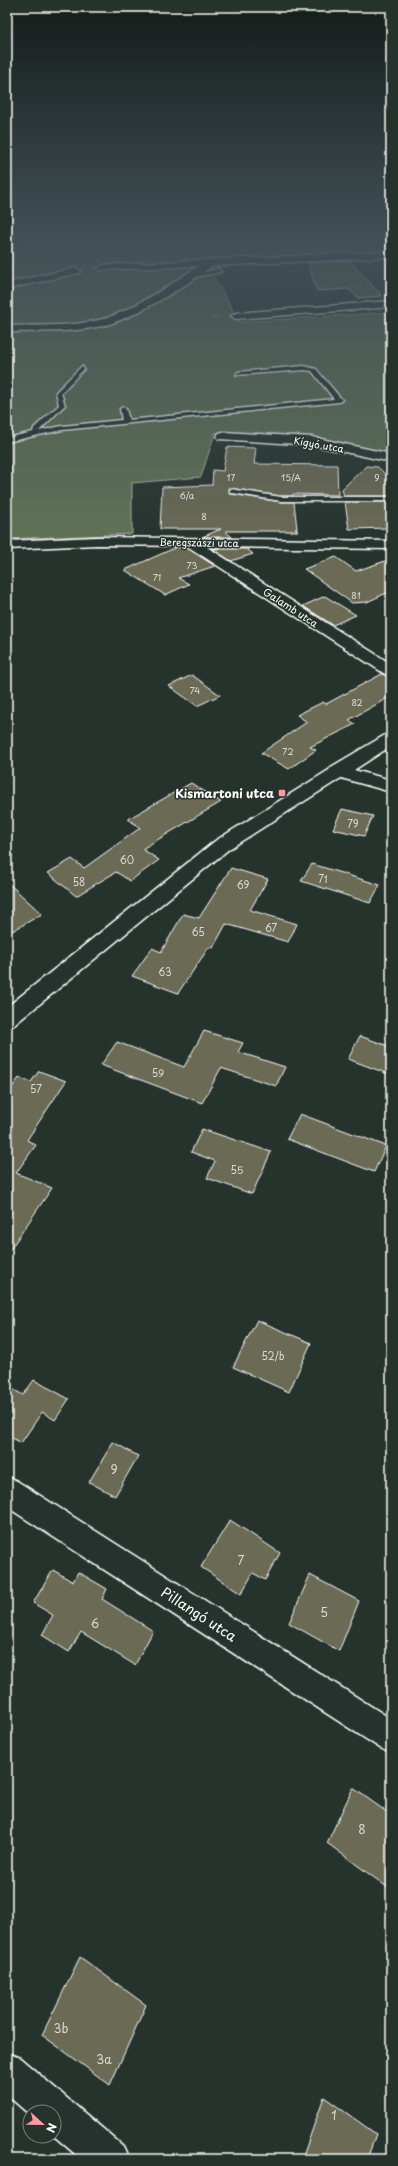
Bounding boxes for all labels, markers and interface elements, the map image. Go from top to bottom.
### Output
street label: Kígyó utca [293,432,346,457]
house number: 17 [227,470,236,484]
house number: 15/A [281,470,301,484]
house number: 9 [374,470,380,484]
house number: 6/a [180,488,195,502]
house number: 8 [201,509,207,523]
street label: Beregszászi utca [159,534,240,550]
house number: 73 [187,558,197,572]
house number: 71 [153,570,161,584]
street label: Galamb utca [261,584,322,631]
house number: 81 [351,588,361,602]
house number: 74 [190,683,200,697]
house number: 82 [351,695,363,709]
house number: 72 [282,744,294,758]
place label: Kismartoni utca [175,784,274,802]
marker: Kismartoni utca [277,788,287,798]
house number: 79 [347,816,359,831]
house number: 60 [120,852,134,867]
house number: 71 [318,871,328,886]
house number: 58 [73,874,85,889]
house number: 69 [237,877,249,892]
house number: 67 [265,920,277,935]
house number: 65 [191,924,205,939]
house number: 63 [158,964,172,979]
house number: 59 [152,1065,164,1080]
house number: 57 [30,1081,42,1096]
house number: 55 [231,1162,244,1177]
house number: 52/b [261,1348,285,1363]
house number: 9 [110,1460,118,1478]
house number: 7 [238,1551,245,1569]
street label: Pillangó utca [157,1582,241,1647]
house number: 5 [320,1603,328,1621]
house number: 6 [91,1614,99,1632]
house number: 8 [358,1820,366,1838]
house number: 3b [54,2019,68,2037]
house number: 3a [96,2050,112,2068]
north arrow [22,2104,62,2144]
house number: 1 [331,2106,337,2124]
text: N [42,2121,61,2135]

